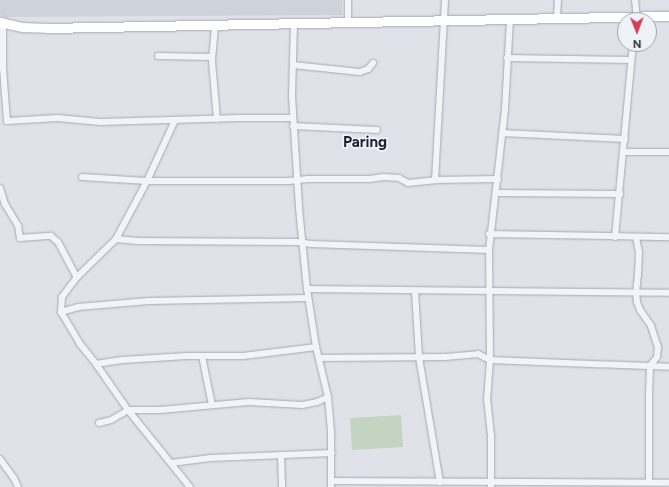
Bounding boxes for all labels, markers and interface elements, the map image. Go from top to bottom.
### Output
north arrow [617,12,657,52]
text: N [633,37,642,50]
district label: Paring [343,134,387,152]

